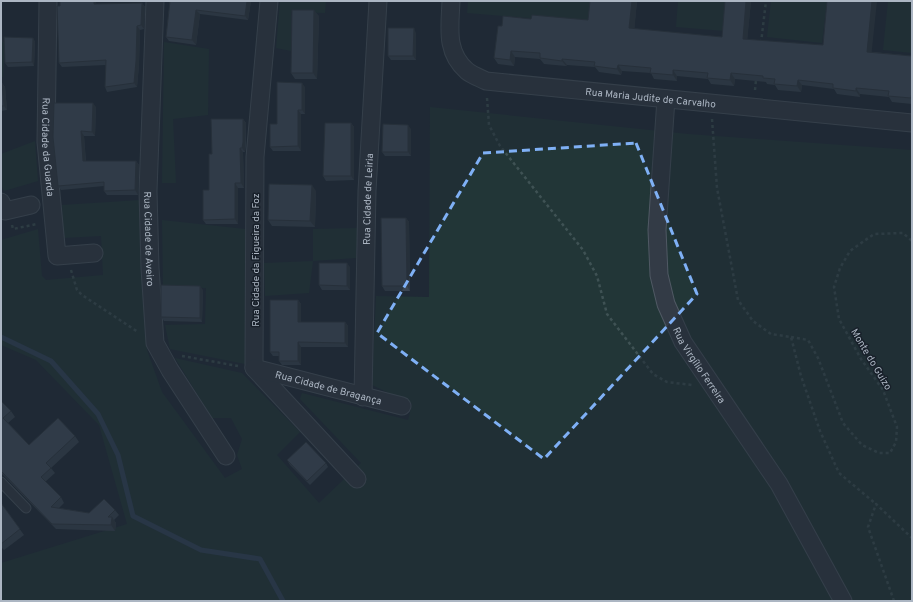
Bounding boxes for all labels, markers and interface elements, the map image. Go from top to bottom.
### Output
street label: Rua Maria Judite de Carvalho [585,86,717,112]
street label: Rua Cidade da Guarda [38,97,56,197]
street label: Rua Cidade de Leiria [361,153,377,245]
street label: Rua Cidade de Aveiro [140,191,156,287]
street label: Rua Cidade da Figueira da Foz [250,193,263,327]
street label: Rua Virgílio Ferreira [669,325,728,406]
street label: Monte do Guizo [847,327,894,393]
street label: Rua Cidade de Bragança [274,369,383,409]

